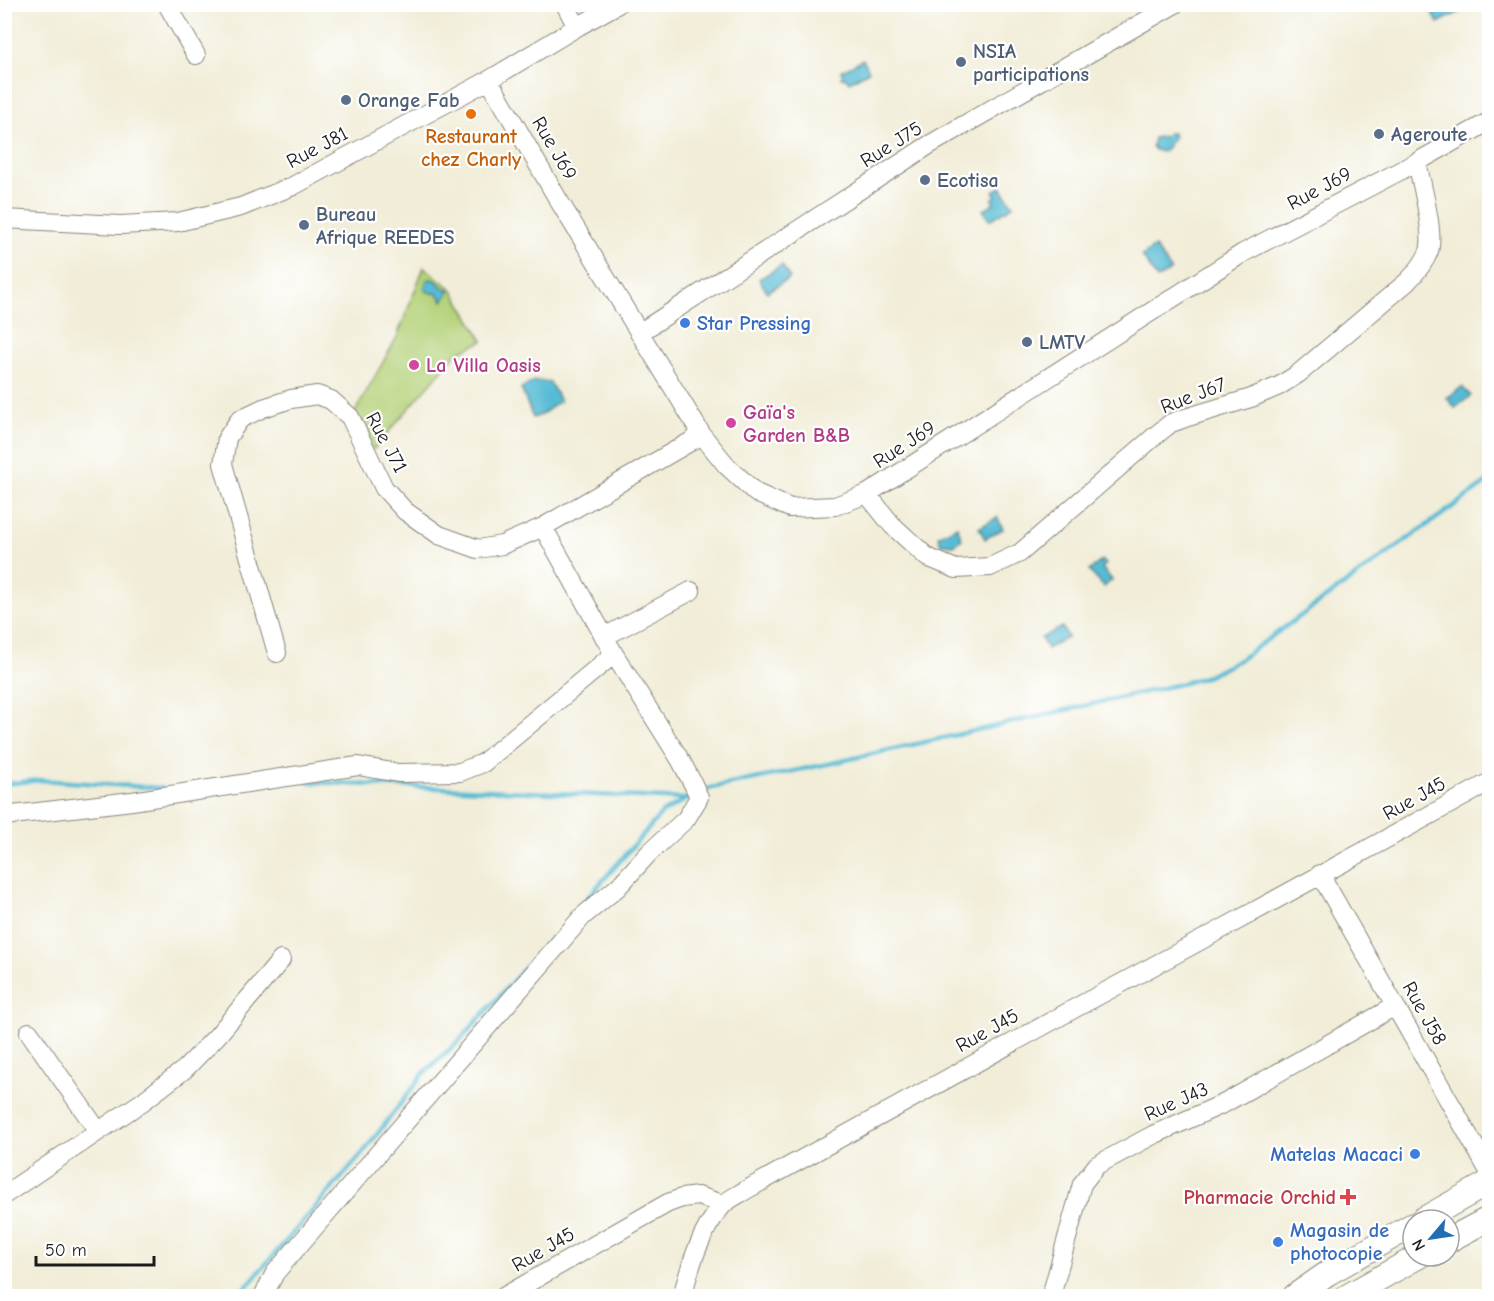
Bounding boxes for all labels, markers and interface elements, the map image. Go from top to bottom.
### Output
place label: NSIA participations [973,40,1089,86]
marker: NSIA participations [954,55,968,69]
place label: Orange Fab [358,89,459,112]
marker: Orange Fab [339,93,353,107]
marker: Restaurant chez Charly [464,107,478,121]
street label: Rue J69 [527,112,582,184]
street label: Rue J75 [856,117,926,172]
street label: Rue J81 [283,122,352,173]
place label: Ageroute [1391,123,1467,146]
place label: Restaurant chez Charly [421,125,522,171]
marker: Ageroute [1372,127,1386,141]
street label: Rue J69 [1283,162,1355,215]
place label: Ecotisa [937,169,999,192]
marker: Ecotisa [918,173,932,187]
place label: Bureau Afrique REEDES [316,203,455,249]
marker: Bureau Afrique REEDES [297,218,311,232]
place label: Star Pressing [697,312,811,335]
marker: Star Pressing [678,316,692,330]
place label: LMTV [1039,331,1086,354]
marker: LMTV [1020,335,1034,349]
place label: La Villa Oasis [426,354,541,377]
marker: La Villa Oasis [407,358,421,372]
street label: Rue J67 [1157,372,1230,418]
place label: Gaïa's Garden B&B [743,401,850,447]
street label: Rue J71 [361,408,412,476]
marker: Gaïa's Garden B&B [724,416,738,430]
street label: Rue J69 [869,416,940,473]
street label: Rue J45 [1379,772,1450,825]
street label: Rue J58 [1398,977,1451,1049]
street label: Rue J45 [952,1004,1023,1057]
street label: Rue J43 [1141,1077,1212,1126]
place label: Matelas Macaci [1270,1143,1403,1166]
marker: Matelas Macaci [1408,1147,1422,1161]
place label: Pharmacie Orchid [1183,1186,1336,1209]
marker: Pharmacie Orchid [1341,1190,1355,1204]
north arrow [1401,1208,1461,1268]
place label: Magasin de photocopie [1290,1219,1389,1265]
street label: Rue J45 [508,1222,579,1277]
scale bar [36,1229,154,1267]
marker: Magasin de photocopie [1271,1235,1285,1249]
text: N [1408,1236,1429,1254]
text: 50 m [45,1240,87,1261]

